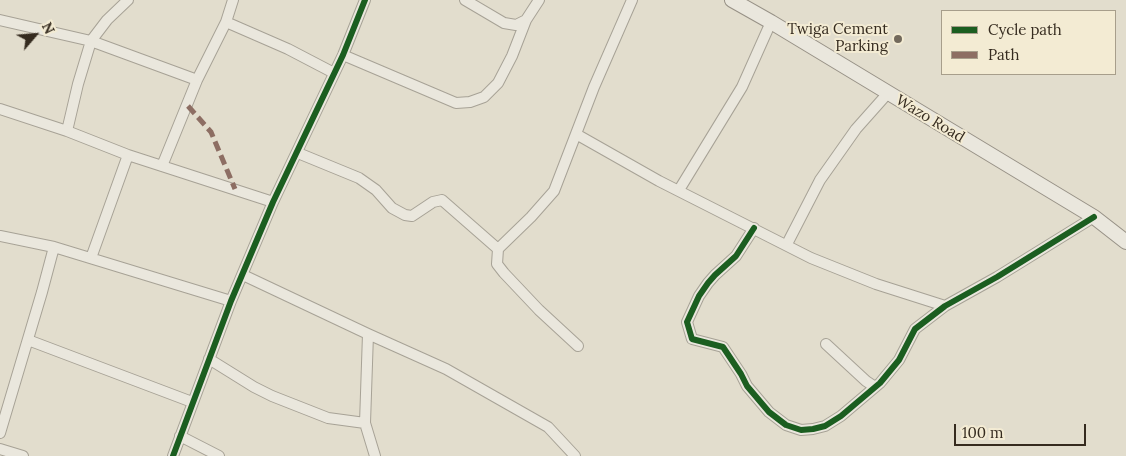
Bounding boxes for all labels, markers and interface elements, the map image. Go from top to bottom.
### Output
north arrow [10,10,60,60]
legend [941,10,1116,75]
text: N [38,19,59,37]
text: Cycle path [988,20,1062,39]
place label: Twiga Cement Parking [787,21,888,56]
marker: Twiga Cement Parking [892,33,904,45]
text: Path [988,45,1019,64]
street label: Wazo Road [892,91,968,147]
scale bar [956,414,1088,446]
text: 100 m [962,423,1003,442]

